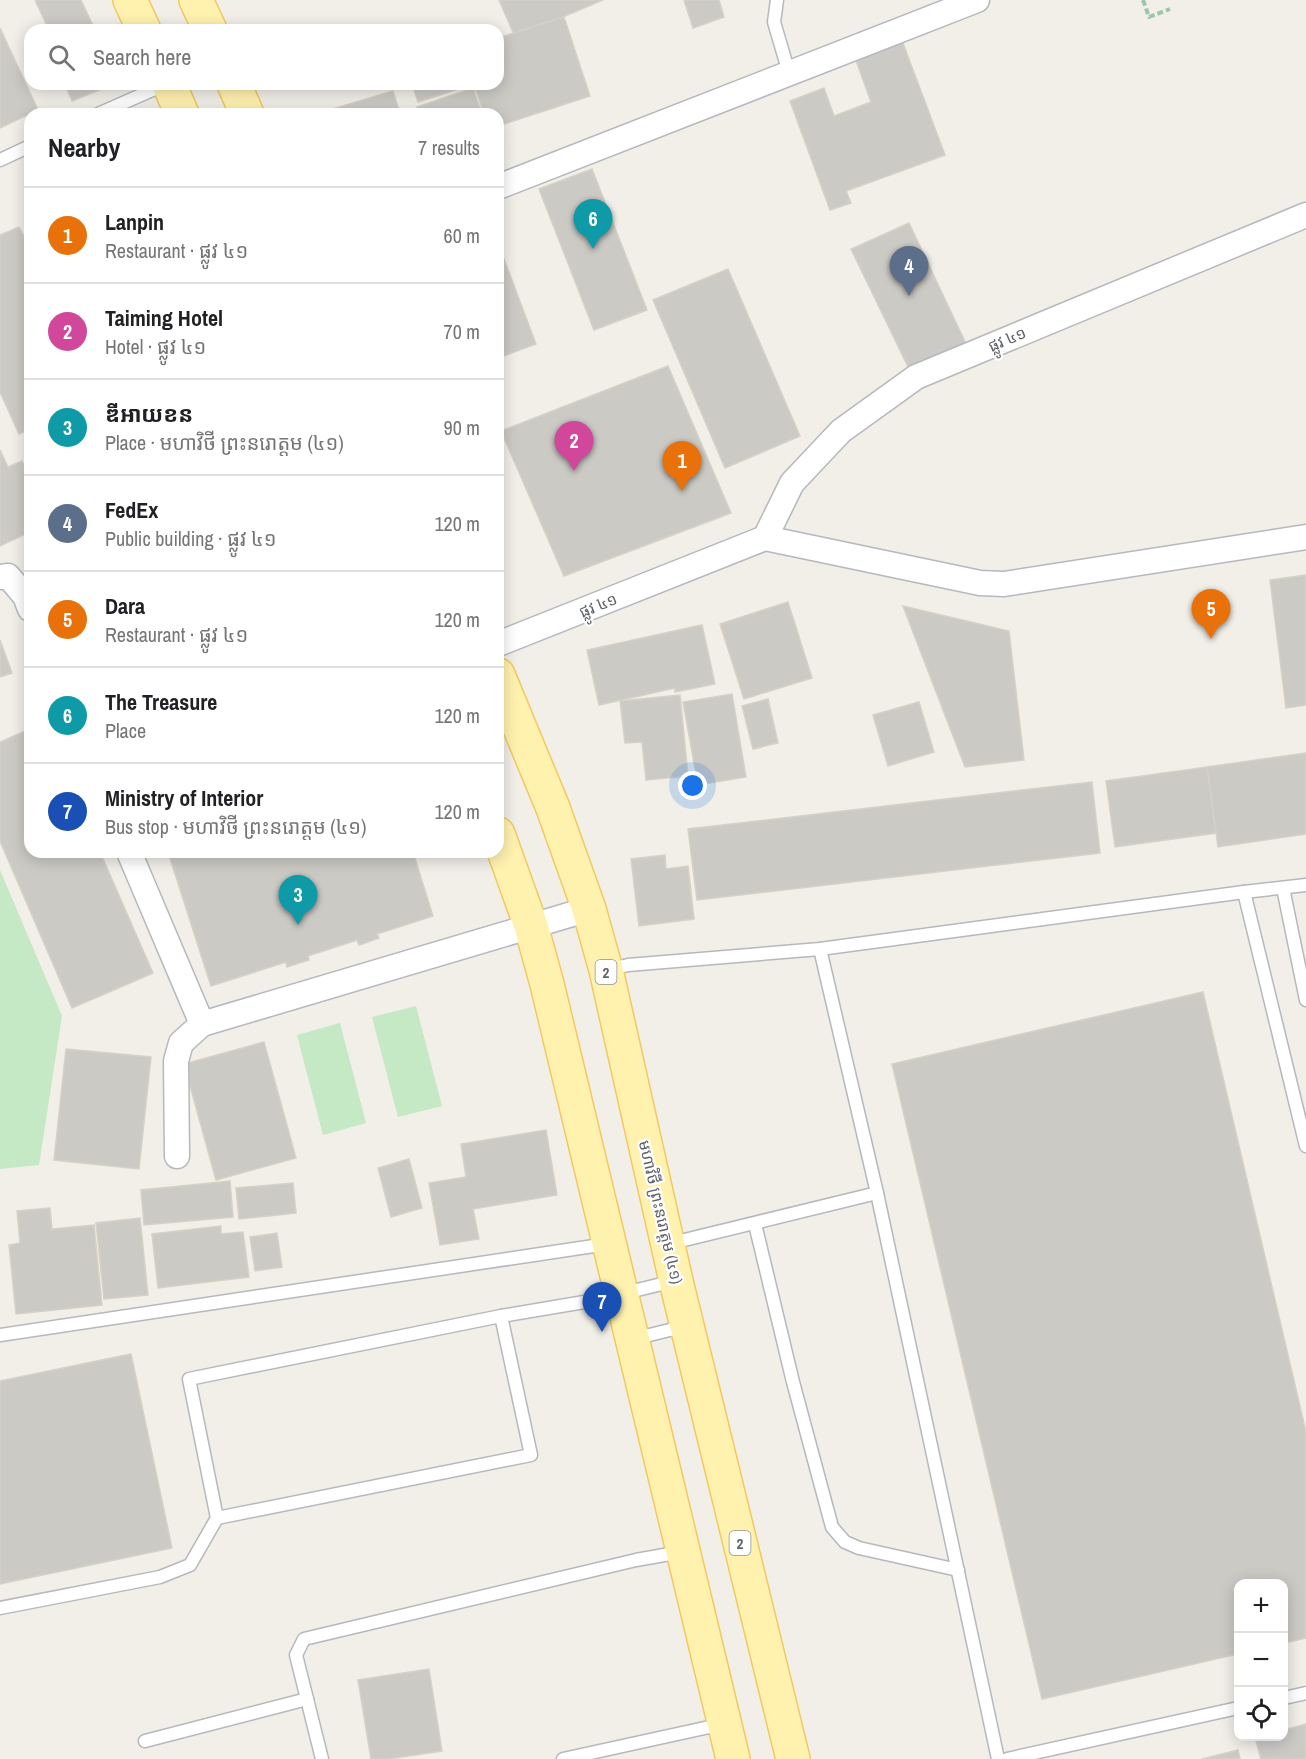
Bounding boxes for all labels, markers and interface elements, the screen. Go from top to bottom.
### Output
search box [24,24,504,90]
icon: search [45,41,78,74]
text: Search here [93,42,191,72]
text: Nearby [48,130,120,165]
text: 7 results [418,134,480,161]
pin: 6 [574,200,612,249]
text: Lanpin [105,207,164,237]
text: 1 [63,222,72,249]
text: 60 m [444,222,480,249]
text: Restaurant · ផ្លូវ ៤១ [105,237,248,264]
pin: 4 [890,246,928,296]
text: Taiming Hotel [105,303,223,333]
text: 2 [63,318,72,345]
text: 70 m [444,318,480,345]
street label: ផ្លូវ ៤១ [985,321,1031,360]
text: Hotel · ផ្លូវ ៤១ [105,333,206,360]
text: ឌីអាយខន [105,399,193,429]
text: 3 [63,414,72,441]
text: 90 m [444,414,480,441]
pin: 2 [554,422,594,471]
text: Place · មហាវិថី ព្រះនរោត្តម (៤១) [105,429,344,456]
pin: 1 [662,442,702,491]
text: FedEx [105,495,158,525]
text: 4 [63,510,72,537]
text: 120 m [434,510,480,537]
text: Public building · ផ្លូវ ៤១ [105,525,276,552]
street label: ផ្លូវ ៤១ [576,587,622,626]
pin: 5 [1192,590,1230,639]
text: Dara [105,591,145,621]
text: 5 [63,606,72,633]
text: 120 m [434,606,480,633]
text: Restaurant · ផ្លូវ ៤១ [105,621,248,648]
text: The Treasure [105,687,217,717]
text: 6 [63,702,72,729]
text: 120 m [434,702,480,729]
text: Place [105,717,146,744]
your location [678,771,707,800]
text: Ministry of Interior [105,783,263,813]
text: 7 [63,798,72,825]
text: 120 m [434,798,480,825]
text: Bus stop · មហាវិថី ព្រះនរោត្តម (៤១) [105,813,367,840]
pin: 3 [278,876,318,925]
road number: 2 [596,960,616,984]
street label: មហាវិថី ព្រះនរោត្តម (៤១) [634,1138,688,1286]
pin: 7 [582,1282,622,1332]
road number: 2 [730,1531,750,1555]
map controls [1234,1579,1288,1741]
button: + [1234,1579,1288,1633]
button: − [1234,1633,1288,1687]
button: locate [1234,1687,1288,1741]

